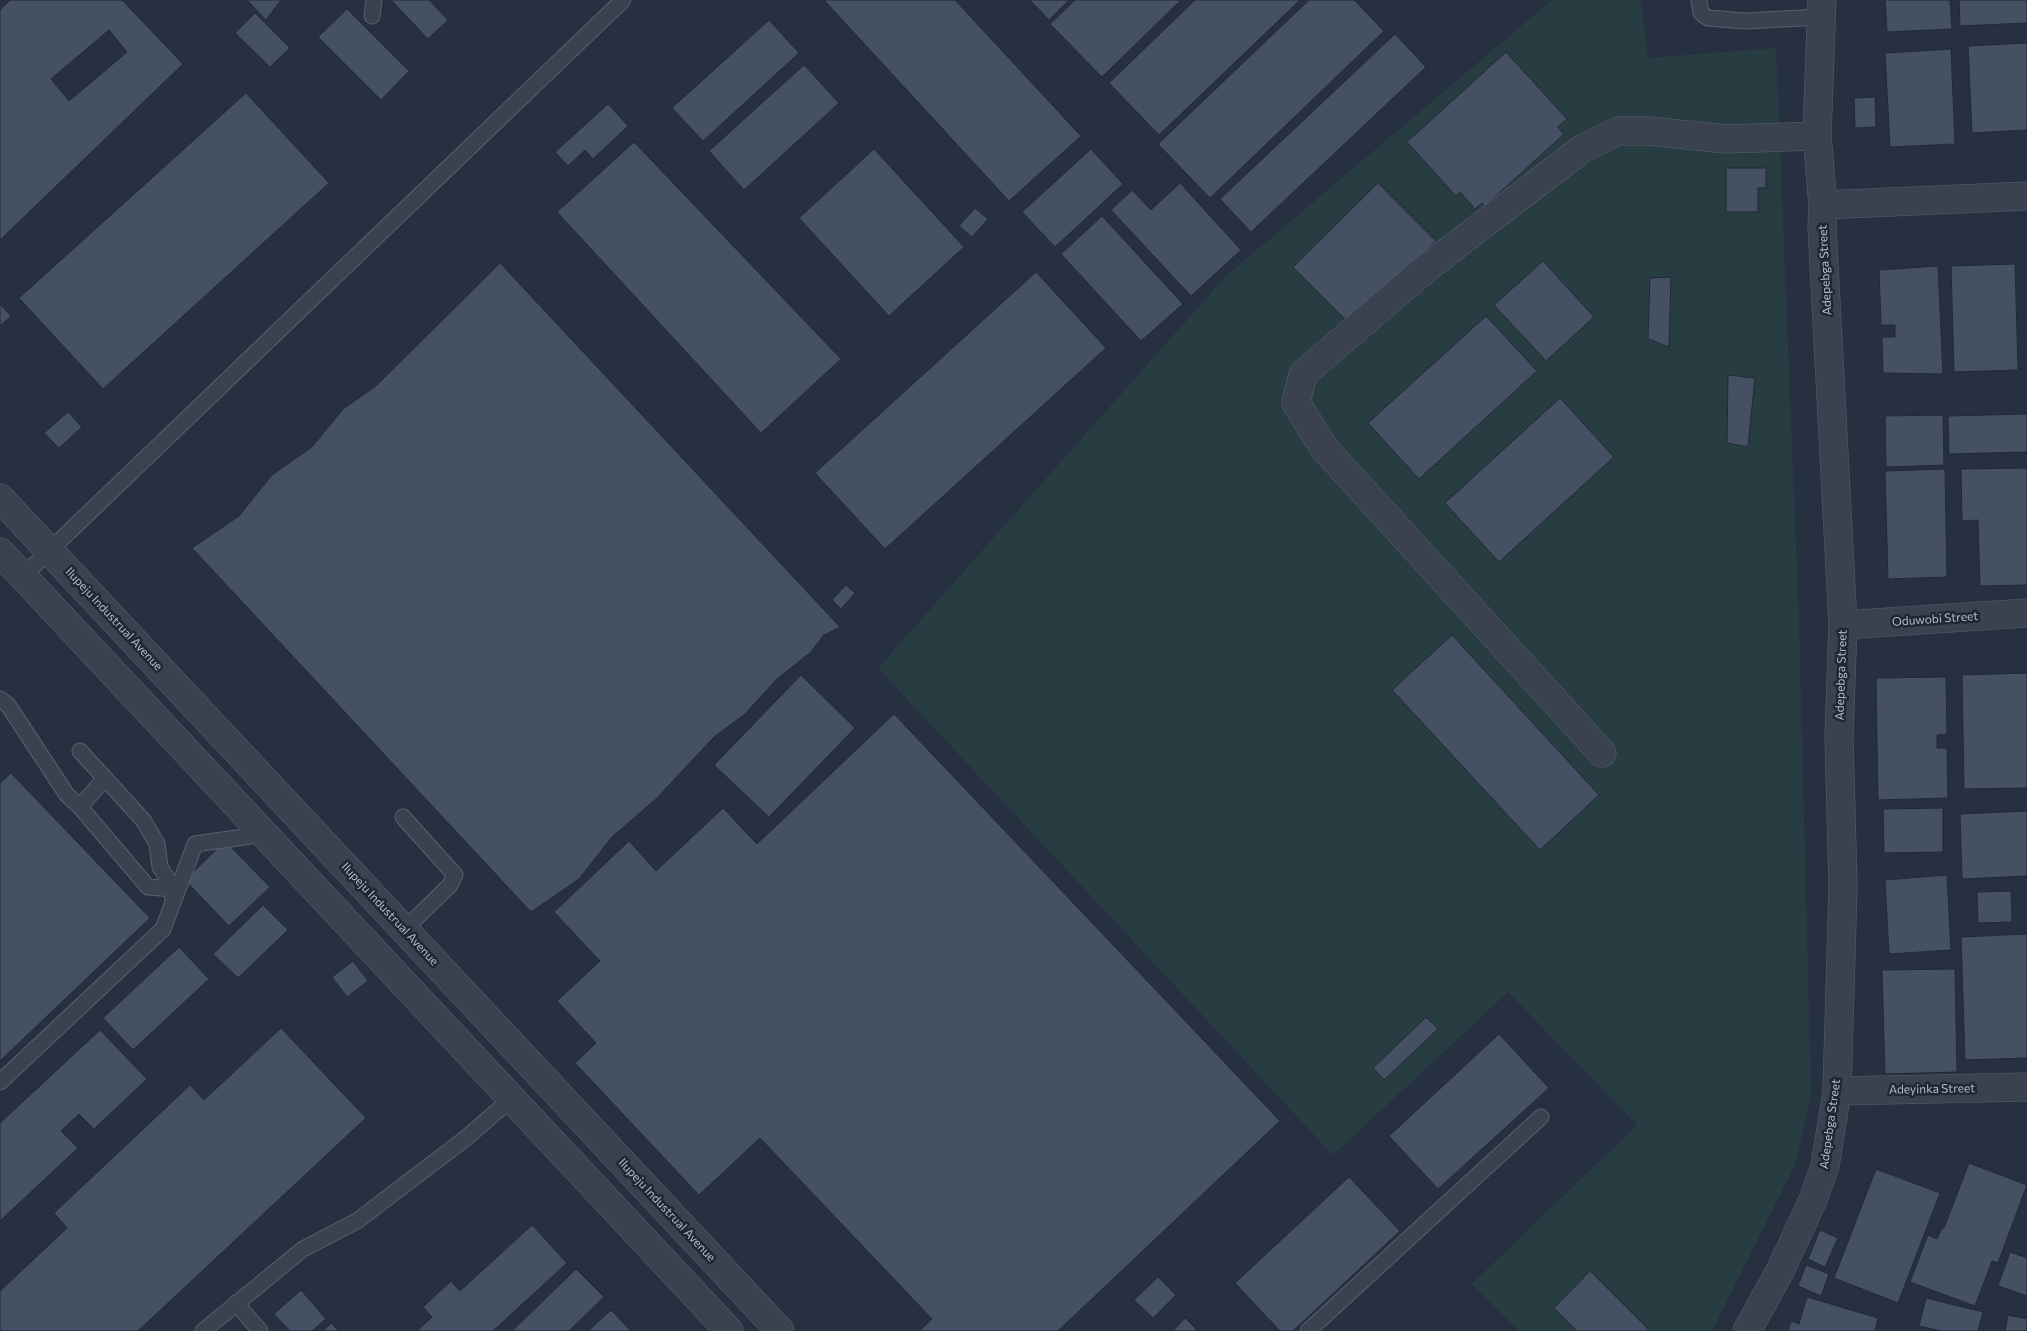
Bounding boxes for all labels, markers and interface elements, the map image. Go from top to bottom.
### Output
street label: Adepebga Street [1815,224,1835,316]
street label: Ilupeju Industrual Avenue [62,564,166,674]
street label: Oduwobi Street [1891,609,1979,629]
street label: Adepebga Street [1832,629,1850,721]
street label: Ilupeju Industrual Avenue [338,859,442,969]
street label: Adepebga Street [1817,1078,1843,1170]
street label: Adeyinka Street [1889,1081,1975,1097]
street label: Ilupeju Industrual Avenue [615,1155,719,1265]

